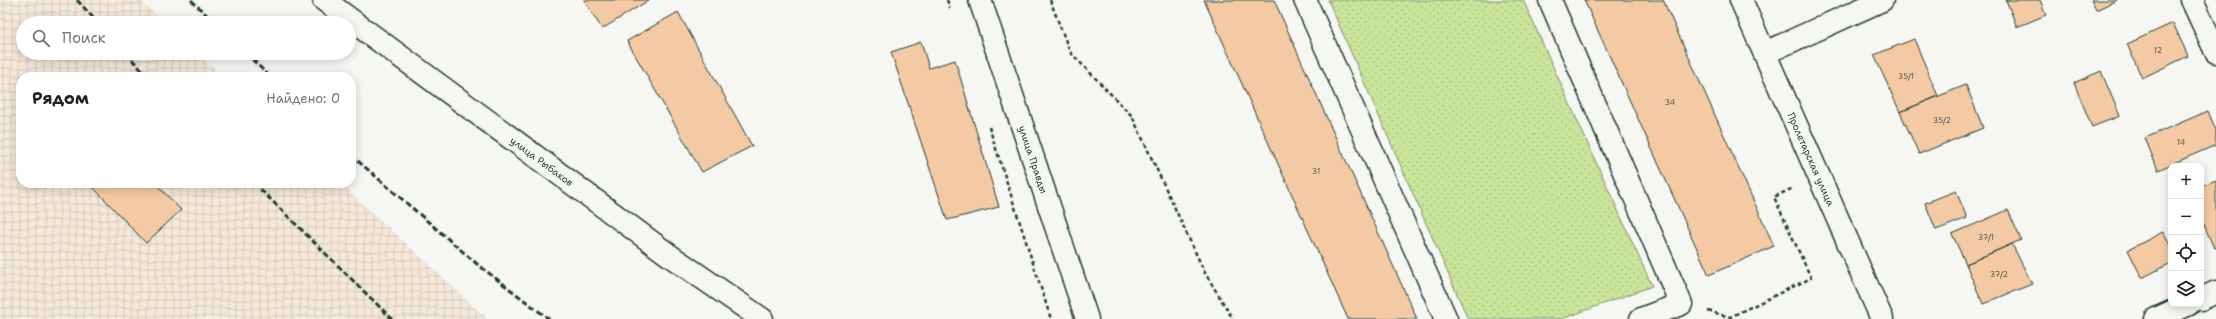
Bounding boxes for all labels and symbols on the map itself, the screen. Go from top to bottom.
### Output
house number: 12 [2154,45,2163,56]
house number: 35/1 [1898,71,1914,82]
house number: 34 [1665,97,1676,108]
street label: Пролетарская улица [1785,110,1838,209]
house number: 35/2 [1933,115,1952,126]
street label: улица Правды [1016,124,1051,195]
street label: улица Рыбаков [508,133,576,189]
house number: 14 [2177,137,2186,148]
house number: 31 [1312,166,1320,177]
house number: 37/1 [1978,232,1994,243]
house number: 37/2 [1990,269,2009,280]

